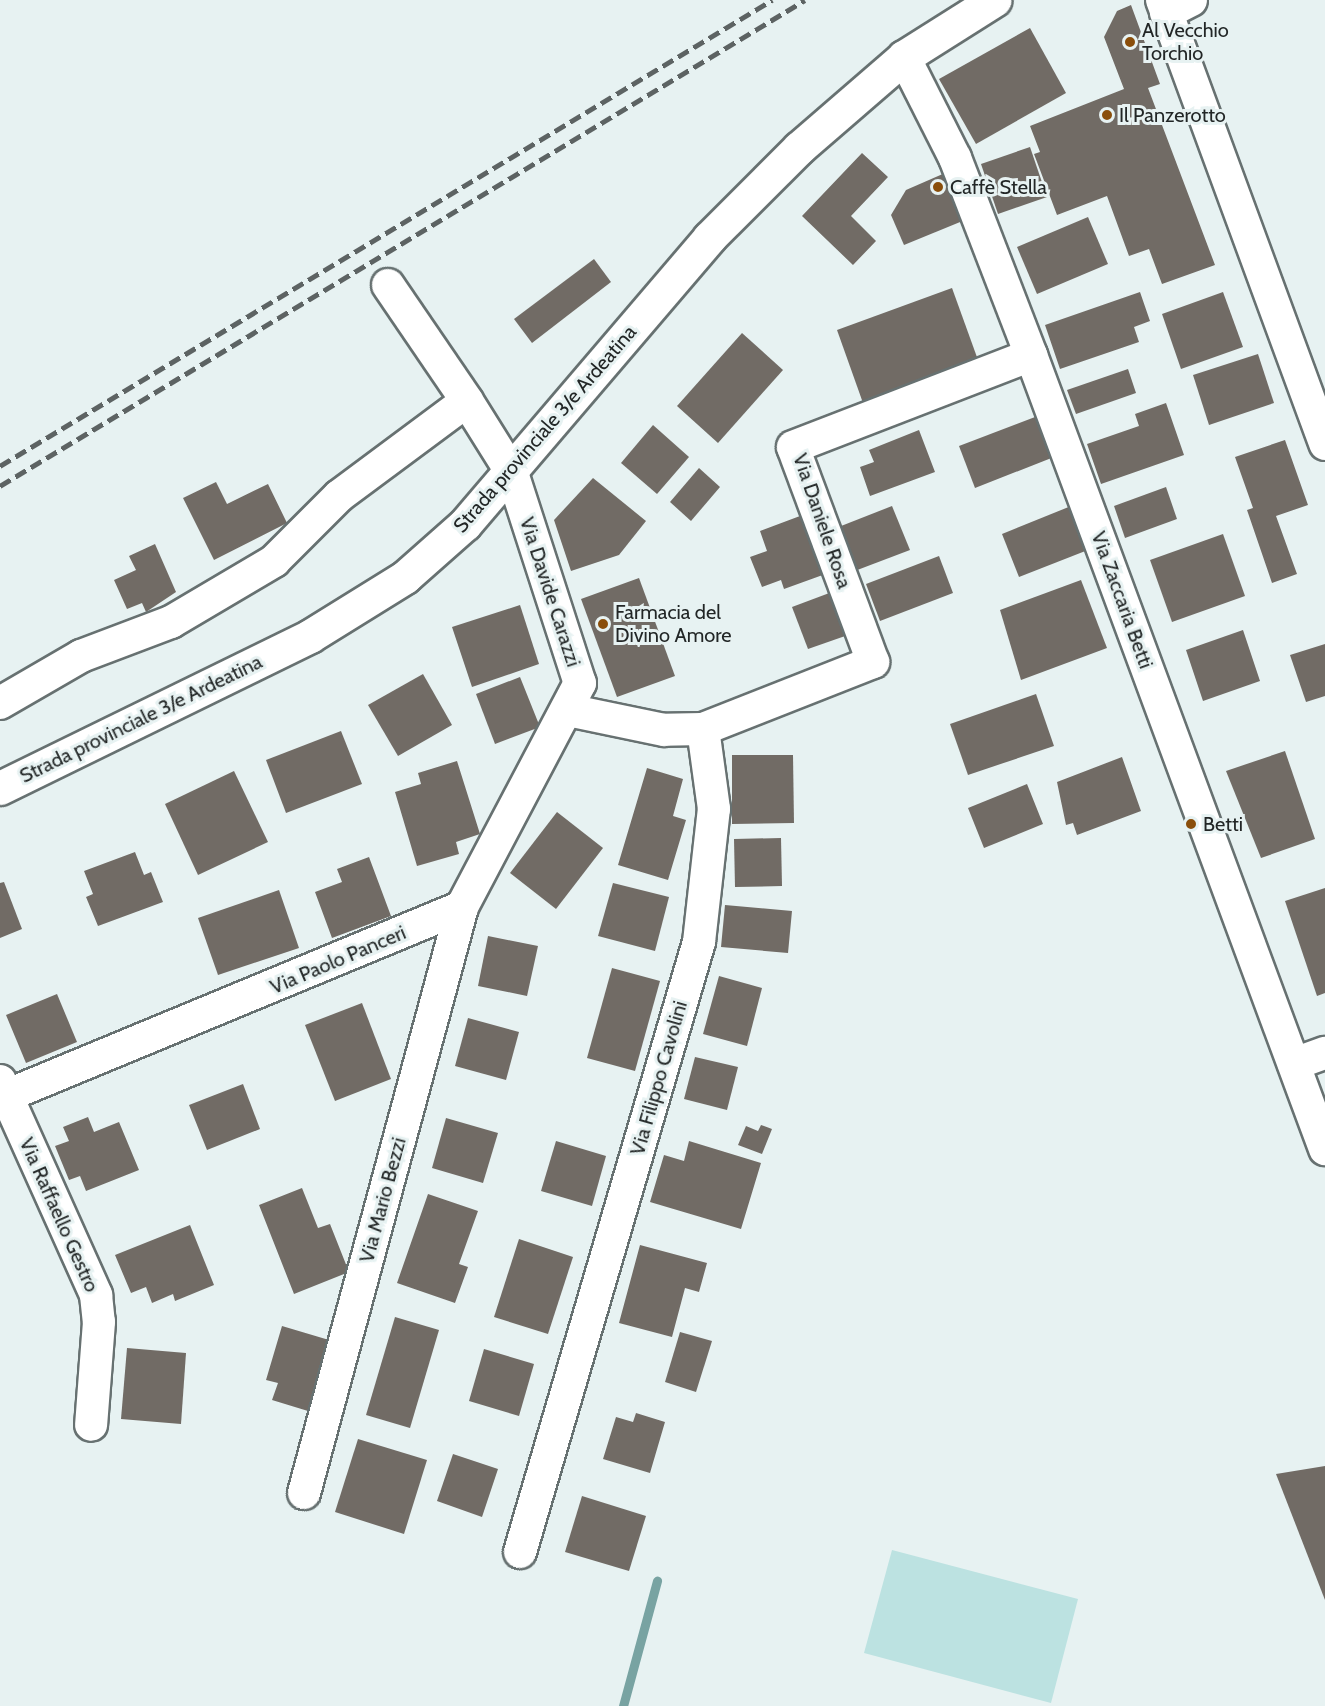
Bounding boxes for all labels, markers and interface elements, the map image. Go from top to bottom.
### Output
place label: Al Vecchio Torchio [1142,19,1229,66]
marker: Al Vecchio Torchio [1123,35,1137,49]
place label: Il Panzerotto [1119,103,1226,127]
marker: Il Panzerotto [1100,108,1114,122]
place label: Caffè Stella [950,175,1047,199]
marker: Caffè Stella [931,180,945,194]
street label: Strada provinciale 3/e Ardeatina [448,320,642,538]
street label: Via Daniele Rosa [788,450,856,592]
street label: Via Davide Carazzi [515,514,585,670]
street label: Via Zaccaria Betti [1086,528,1158,672]
place label: Farmacia del Divino Amore [615,600,732,647]
marker: Farmacia del Divino Amore [596,617,610,631]
street label: Strada provinciale 3/e Ardeatina [16,650,266,788]
place label: Betti [1203,812,1243,836]
marker: Betti [1184,817,1198,831]
street label: Via Paolo Panceri [267,921,409,999]
street label: Via Filippo Cavolini [626,998,692,1158]
street label: Via Raffaello Gestro [14,1134,104,1296]
street label: Via Mario Bezzi [355,1135,411,1265]

